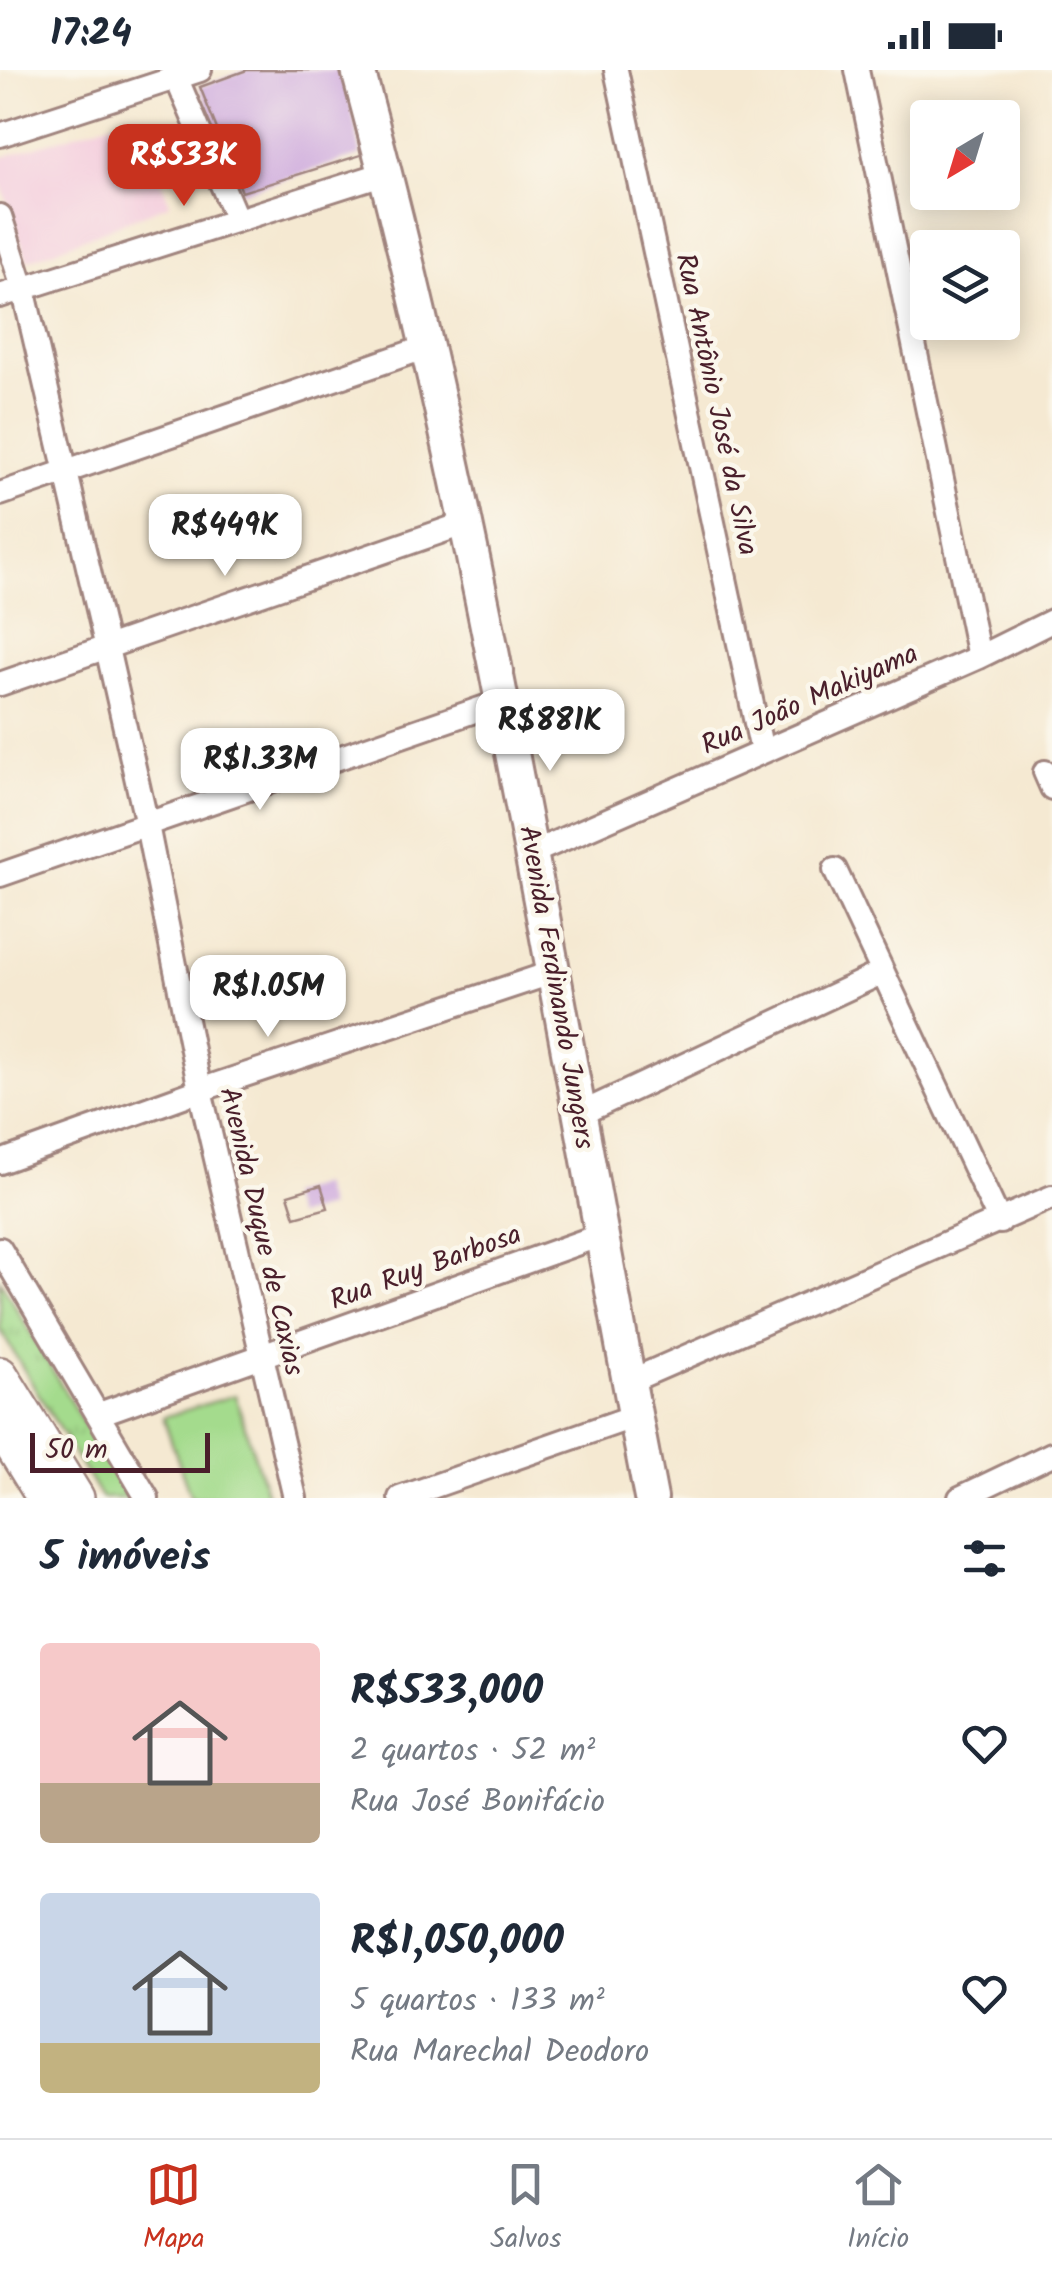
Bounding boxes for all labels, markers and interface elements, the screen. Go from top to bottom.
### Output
text: 17:24 [50,5,132,65]
north arrow [910,100,1020,210]
map controls [910,100,1020,340]
pin: R$533K [103,124,265,209]
text: R$533K [130,131,238,182]
button: layers [910,230,1020,340]
street label: Rua Antônio José da Silva [662,249,770,560]
pin: R$449K [144,494,306,579]
text: R$449K [171,501,279,552]
street label: Rua João Makiyama [694,632,926,768]
pin: R$881K [469,689,631,774]
text: R$881K [498,696,602,747]
pin: R$1.33M [168,728,352,813]
text: R$1.33M [203,735,317,786]
street label: Avenida Ferdinando Jungers [505,822,606,1153]
pin: R$1.05M [176,955,360,1040]
text: R$1.05M [212,962,324,1013]
street label: Avenida Duque de Caxias [205,1083,316,1380]
street label: Rua Ruy Barbosa [324,1213,528,1324]
scale bar [30,1428,210,1472]
text: 50 m [45,1428,108,1473]
text: 5 imóveis [40,1525,210,1592]
icon: filters [957,1531,1012,1586]
text: R$533,000 [350,1659,543,1726]
icon: home [120,1683,240,1803]
icon: heart [957,1716,1012,1771]
text: 2 quartos · 52 m² [350,1726,595,1777]
text: Rua José Bonifácio [350,1777,605,1828]
text: R$1,050,000 [350,1909,564,1976]
icon: home [120,1933,240,2053]
icon: heart [957,1966,1012,2021]
text: 5 quartos · 133 m² [350,1976,605,2027]
text: Rua Marechal Deodoro [350,2027,649,2078]
tab: Mapa [143,2157,205,2262]
tab: Salvos [490,2157,561,2262]
tab: Início [847,2157,909,2262]

